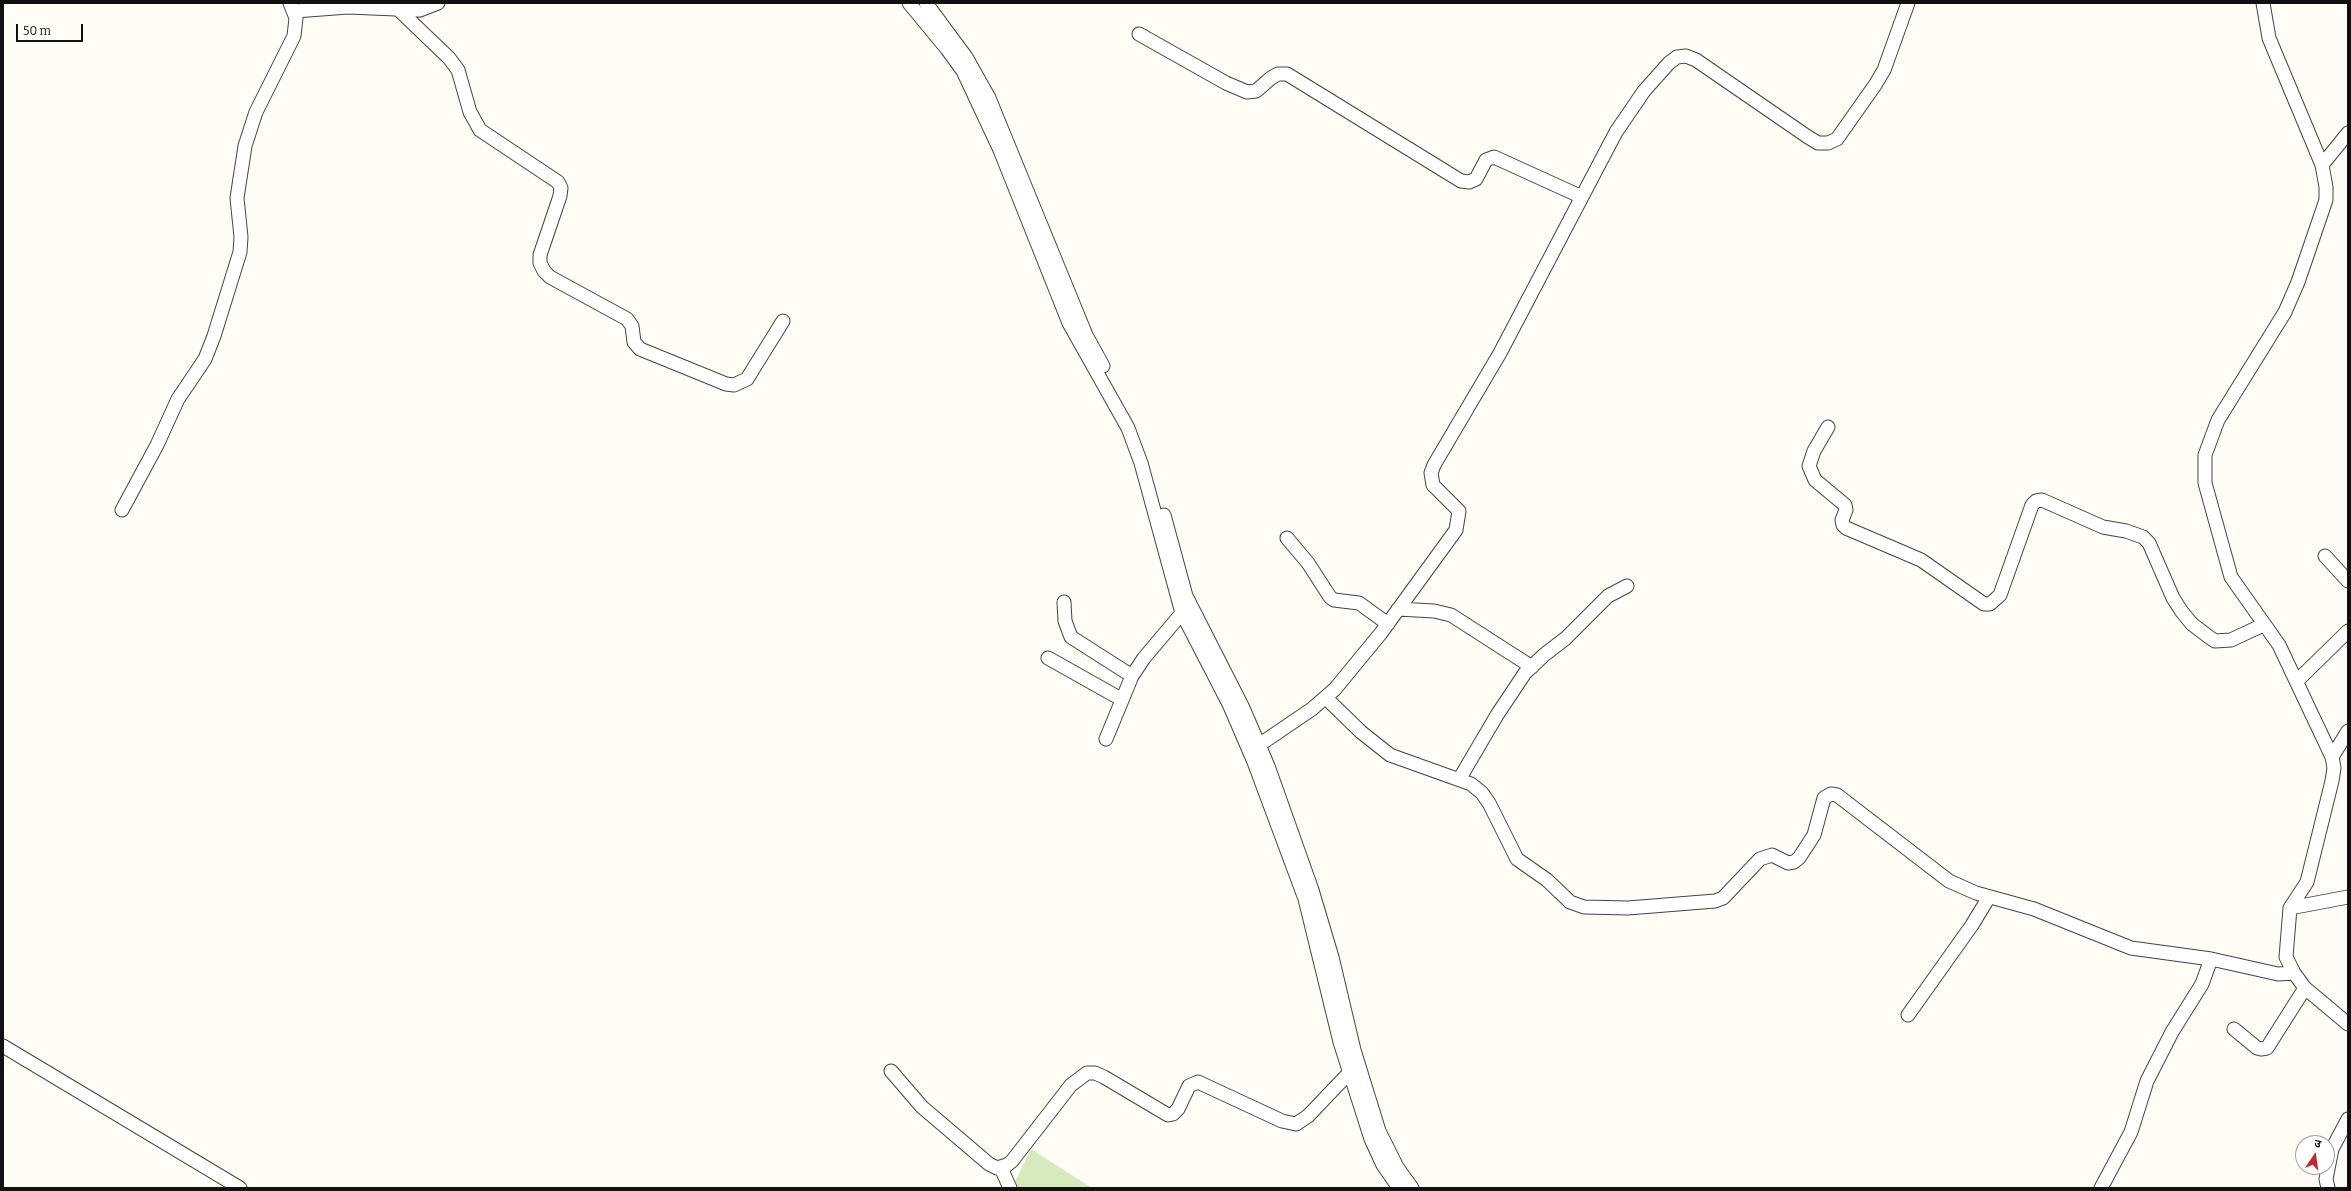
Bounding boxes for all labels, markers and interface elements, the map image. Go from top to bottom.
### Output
scale bar [18,16,85,42]
text: 50 m [23,24,51,38]
north arrow [2295,1135,2335,1175]
text: उ [2313,1137,2322,1151]

